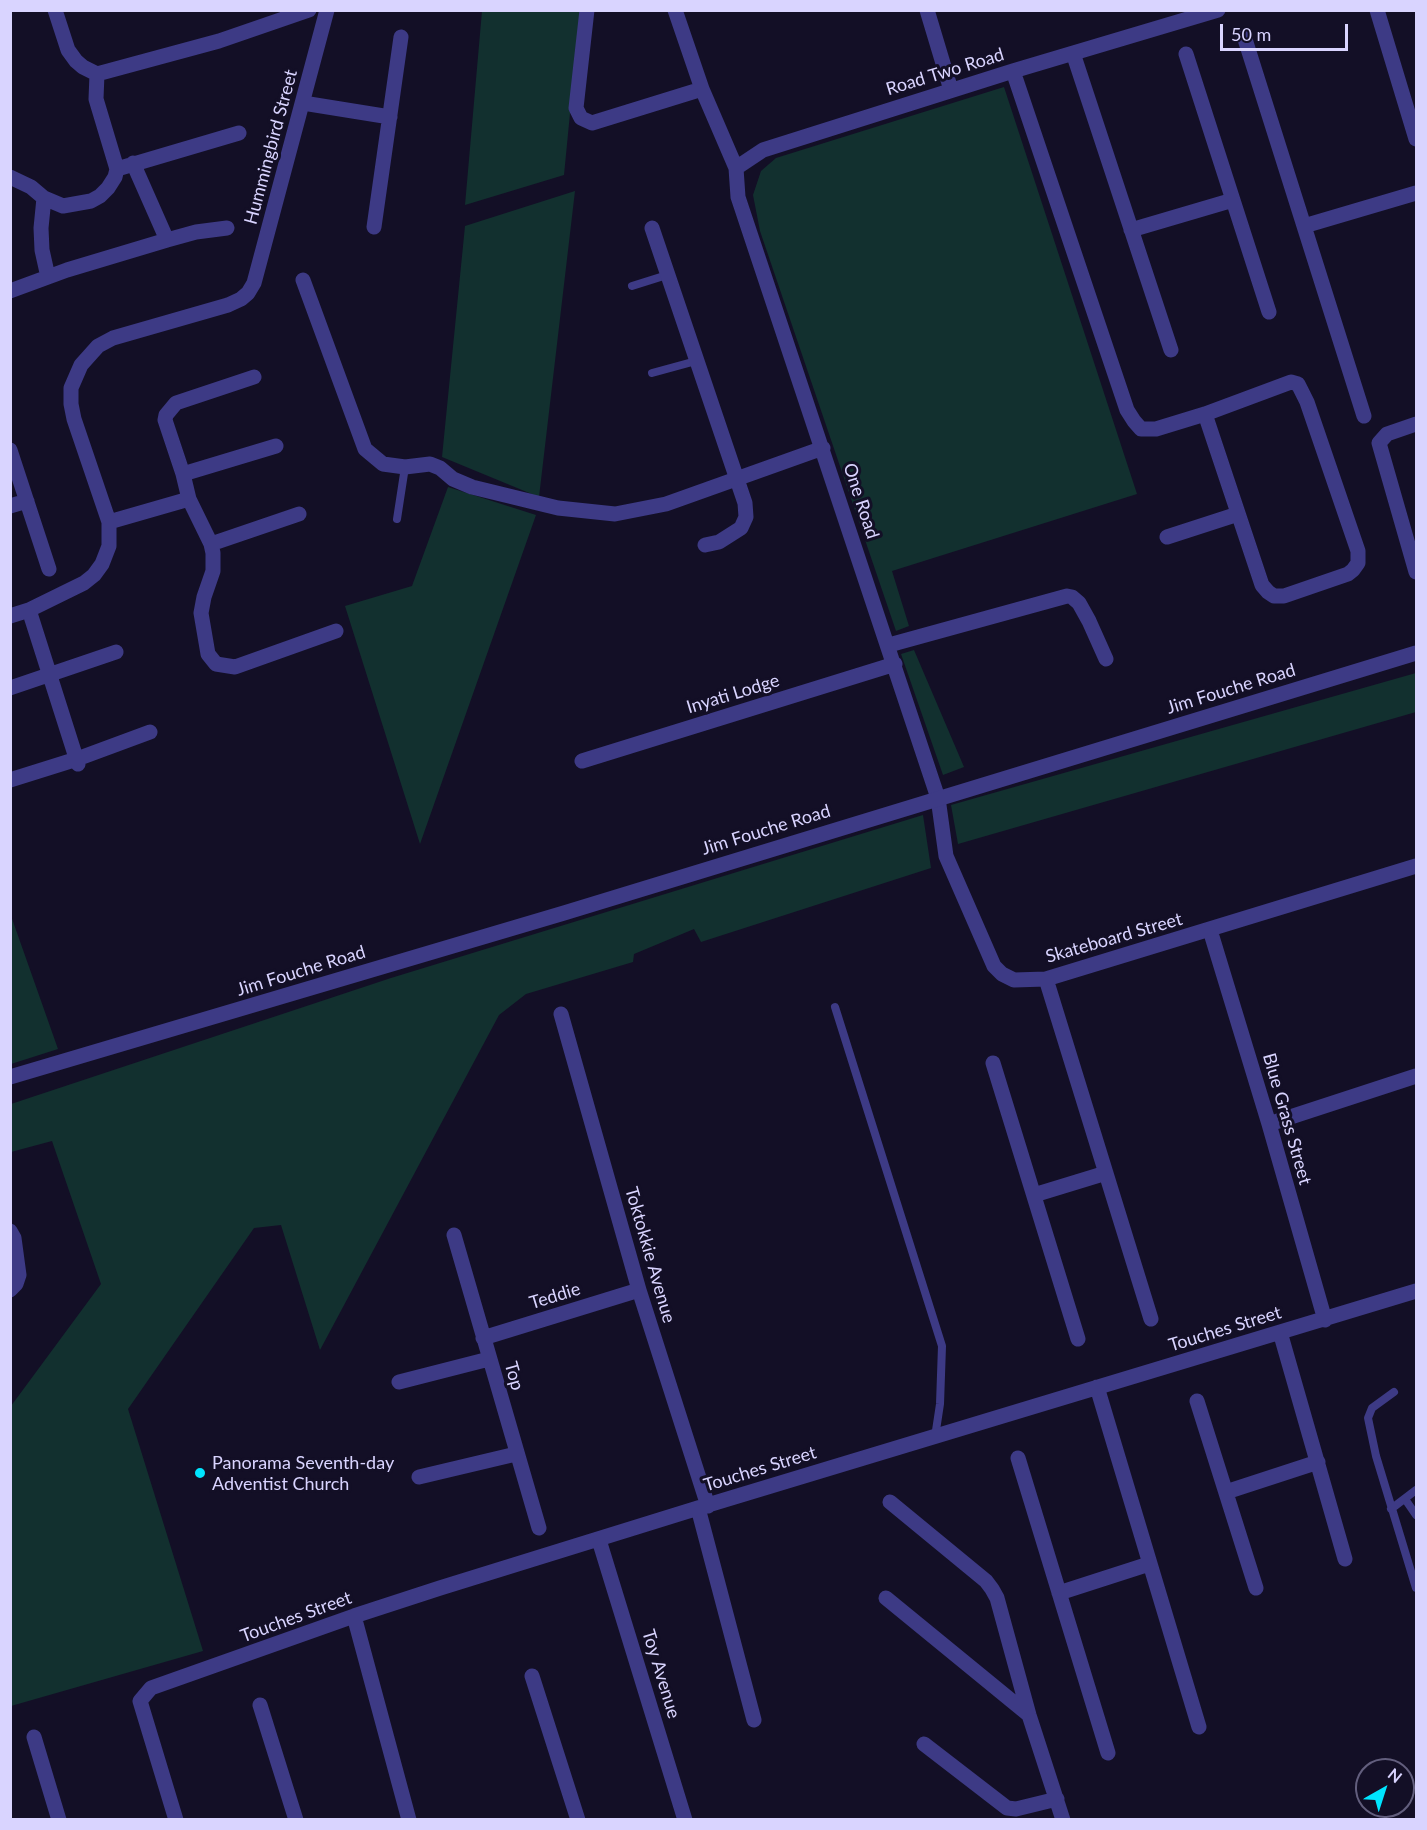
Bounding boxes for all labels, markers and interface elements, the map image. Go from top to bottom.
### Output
scale bar [1223,12,1350,50]
text: 50 m [1231,23,1271,45]
street label: Road Two Road [883,44,1007,100]
street label: Hummingbird Street [240,67,302,227]
street label: One Road [839,460,883,542]
street label: Jim Fouche Road [1164,659,1298,719]
street label: Inyati Lodge [684,670,782,718]
street label: Jim Fouche Road [699,800,833,860]
street label: Skateboard Street [1043,908,1185,968]
street label: Jim Fouche Road [234,941,368,1001]
street label: Blue Grass Street [1258,1051,1316,1187]
street label: Toktokkie Avenue [620,1184,680,1326]
street label: Teddie [527,1278,583,1314]
street label: Touches Street [1166,1302,1284,1356]
street label: Top [500,1359,528,1393]
street label: Touches Street [701,1442,819,1496]
place label: Panorama Seventh-day Adventist Church [212,1452,394,1494]
marker: Panorama Seventh-day Adventist Church [193,1466,207,1480]
street label: Touches Street [238,1587,354,1647]
street label: Toy Avenue [637,1627,685,1721]
north arrow [1355,1758,1415,1818]
text: N [1385,1764,1406,1786]

